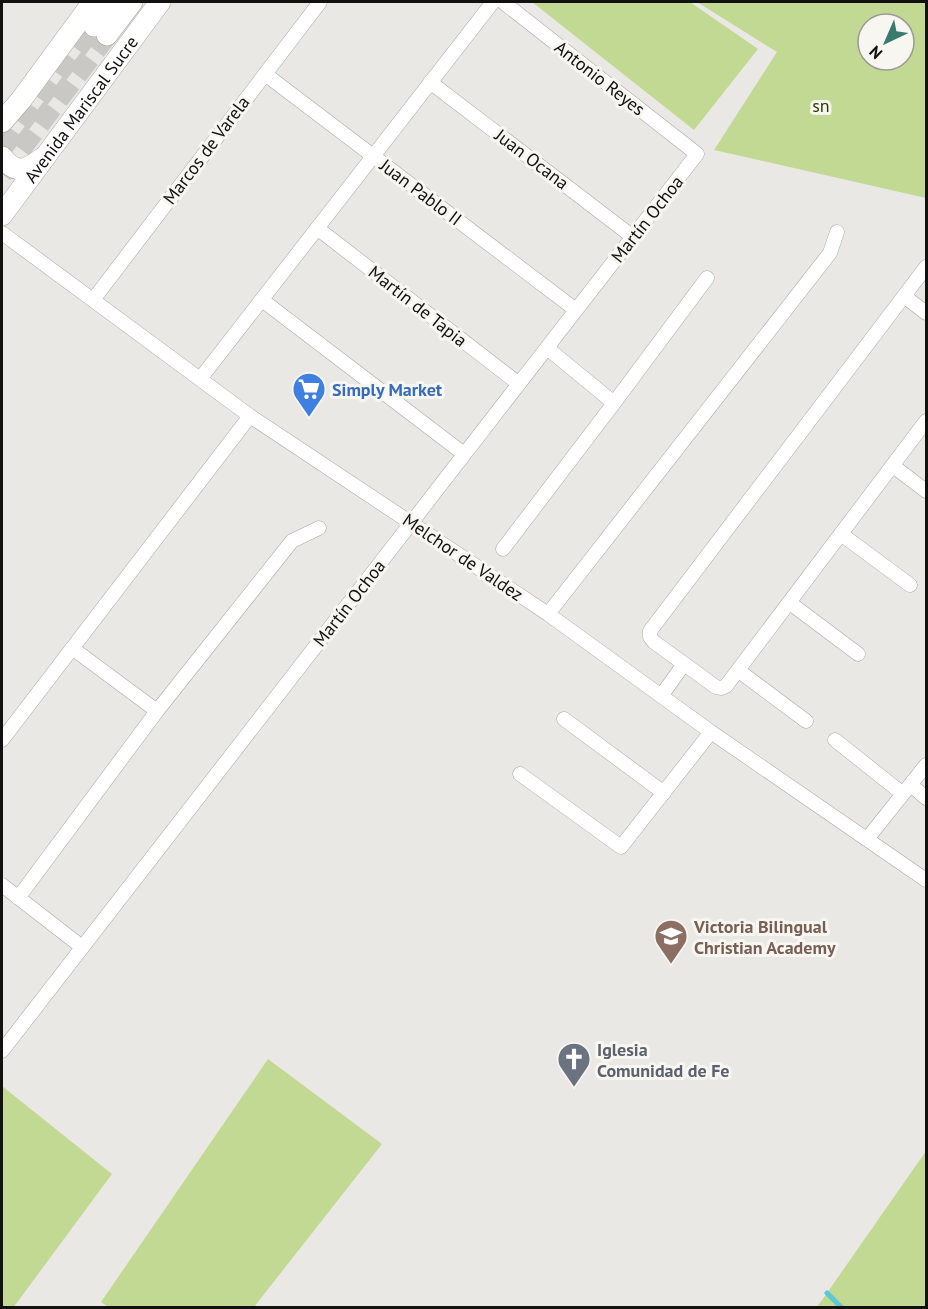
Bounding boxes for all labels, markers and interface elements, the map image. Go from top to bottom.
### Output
north arrow [856,12,916,72]
street label: Avenida Mariscal Sucre [19,31,143,187]
street label: Antonio Reyes [550,36,650,120]
text: N [865,42,886,64]
street label: Marcos de Varela [158,91,254,209]
park label: sn [812,94,830,117]
street label: Juan Ocana [490,123,574,194]
street label: Juan Pablo II [375,153,467,230]
street label: Martín Ochoa [606,171,688,267]
street label: Martín de Tapia [364,260,472,352]
supermarket icon: Simply Market [291,371,327,418]
place label: Simply Market [332,378,443,401]
street label: Melchor de Valdez [398,508,528,606]
street label: Martín Ochoa [308,555,390,651]
place label: Victoria Bilingual Christian Academy [693,915,836,959]
school or university icon: Victoria Bilingual Christian Academy [653,918,689,965]
place label: Iglesia Comunidad de Fe [597,1038,729,1082]
church icon: Iglesia Comunidad de Fe [556,1041,592,1088]

